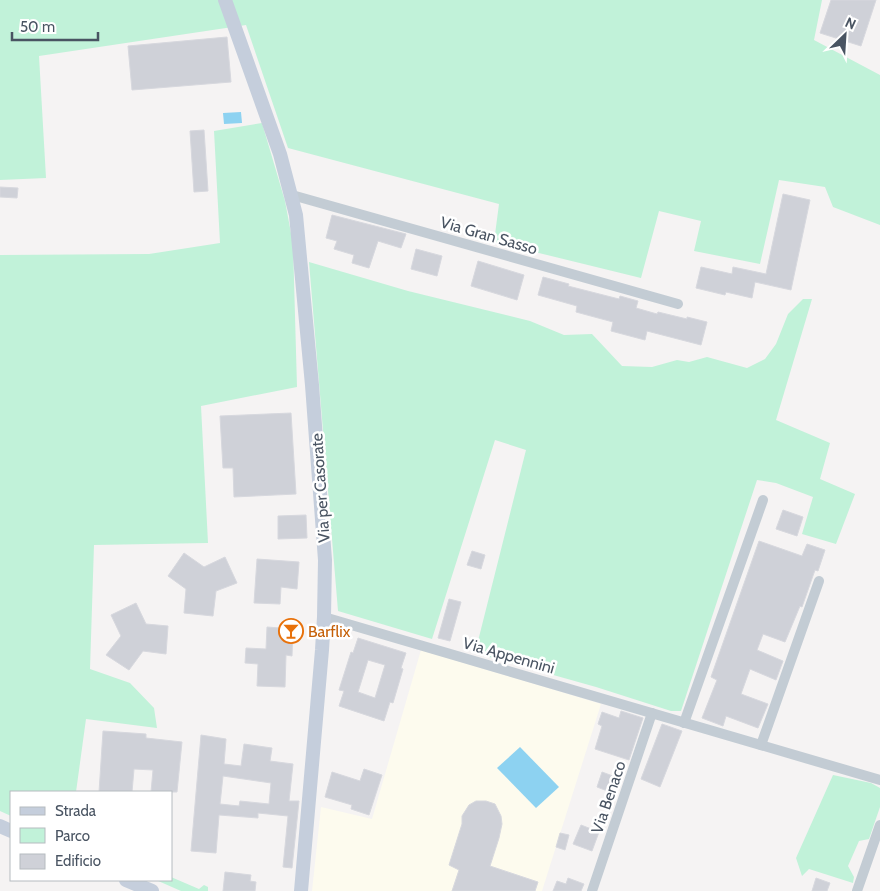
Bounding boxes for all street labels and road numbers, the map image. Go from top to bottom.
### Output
street label: Via Gran Sasso [438,213,540,258]
street label: Via per Casorate [307,433,334,543]
street label: Via Appennini [461,633,557,678]
street label: Via Benaco [587,758,630,836]

